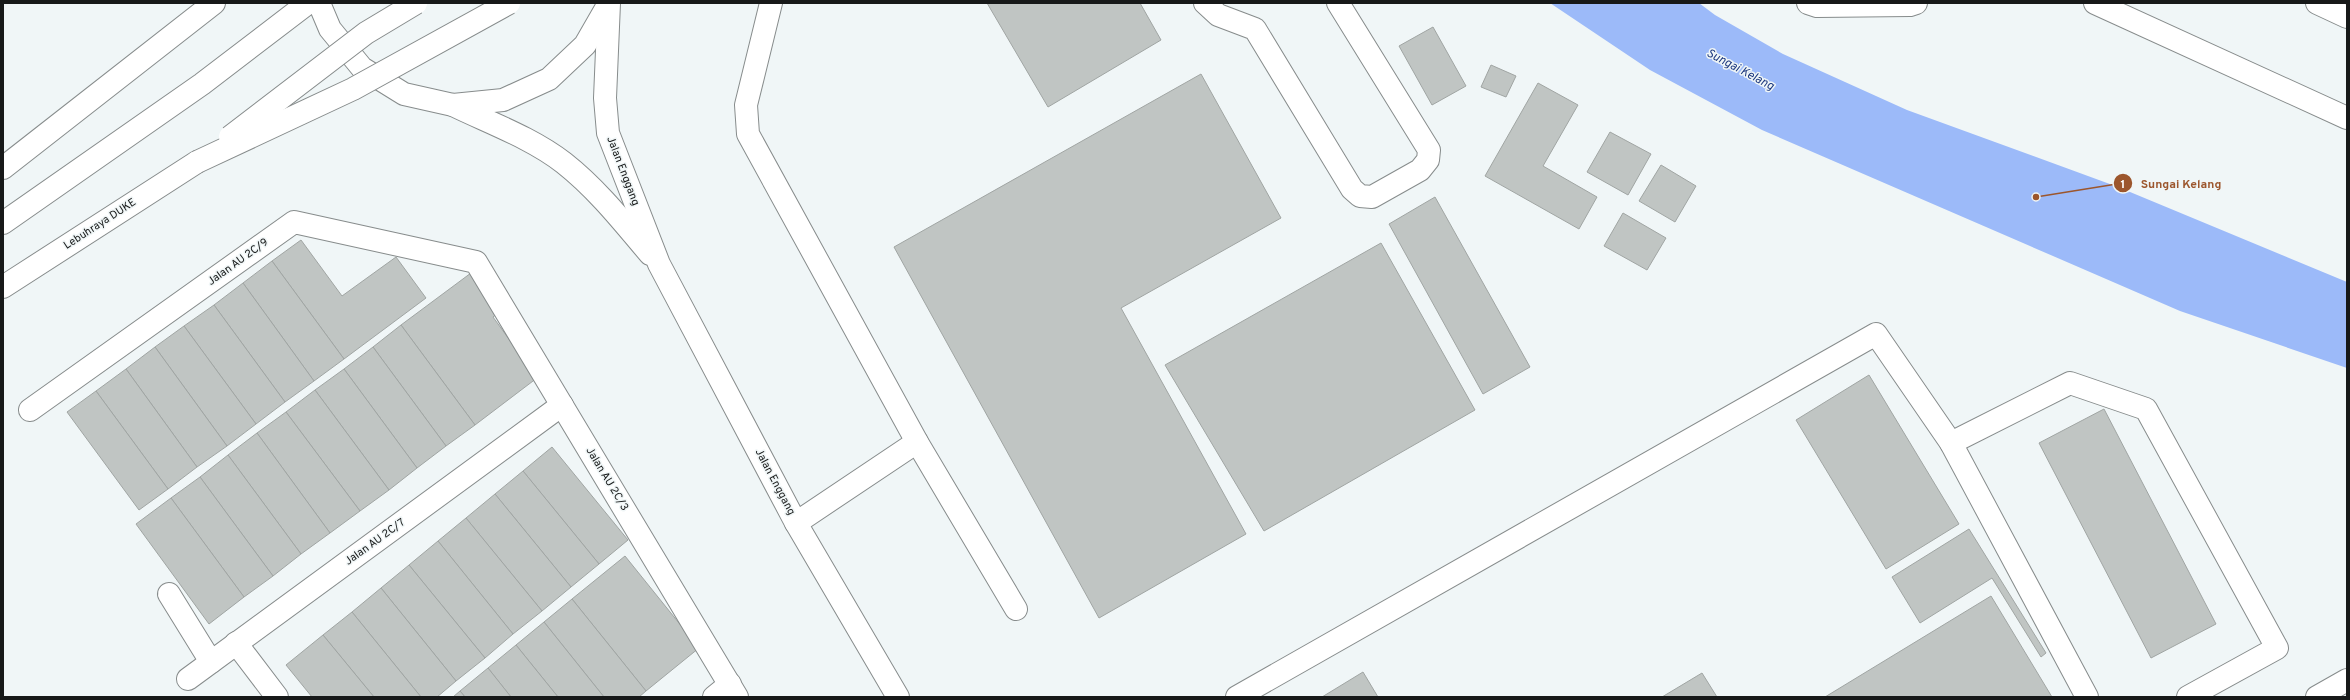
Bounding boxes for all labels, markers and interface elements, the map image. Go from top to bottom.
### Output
water label: Sungai Kelang [1703,45,1777,95]
street label: Jalan Enggang [603,134,643,208]
callout: Sungai Kelang [2113,171,2230,195]
text: 1 [2121,177,2125,193]
text: Sungai Kelang [2141,177,2221,193]
street label: Lebuhraya DUKE [61,195,139,253]
street label: Jalan AU 2C/9 [205,235,271,289]
street label: Jalan AU 2C/3 [583,445,631,513]
street label: Jalan Enggang [752,446,798,518]
street label: Jalan AU 2C/7 [342,515,408,569]

